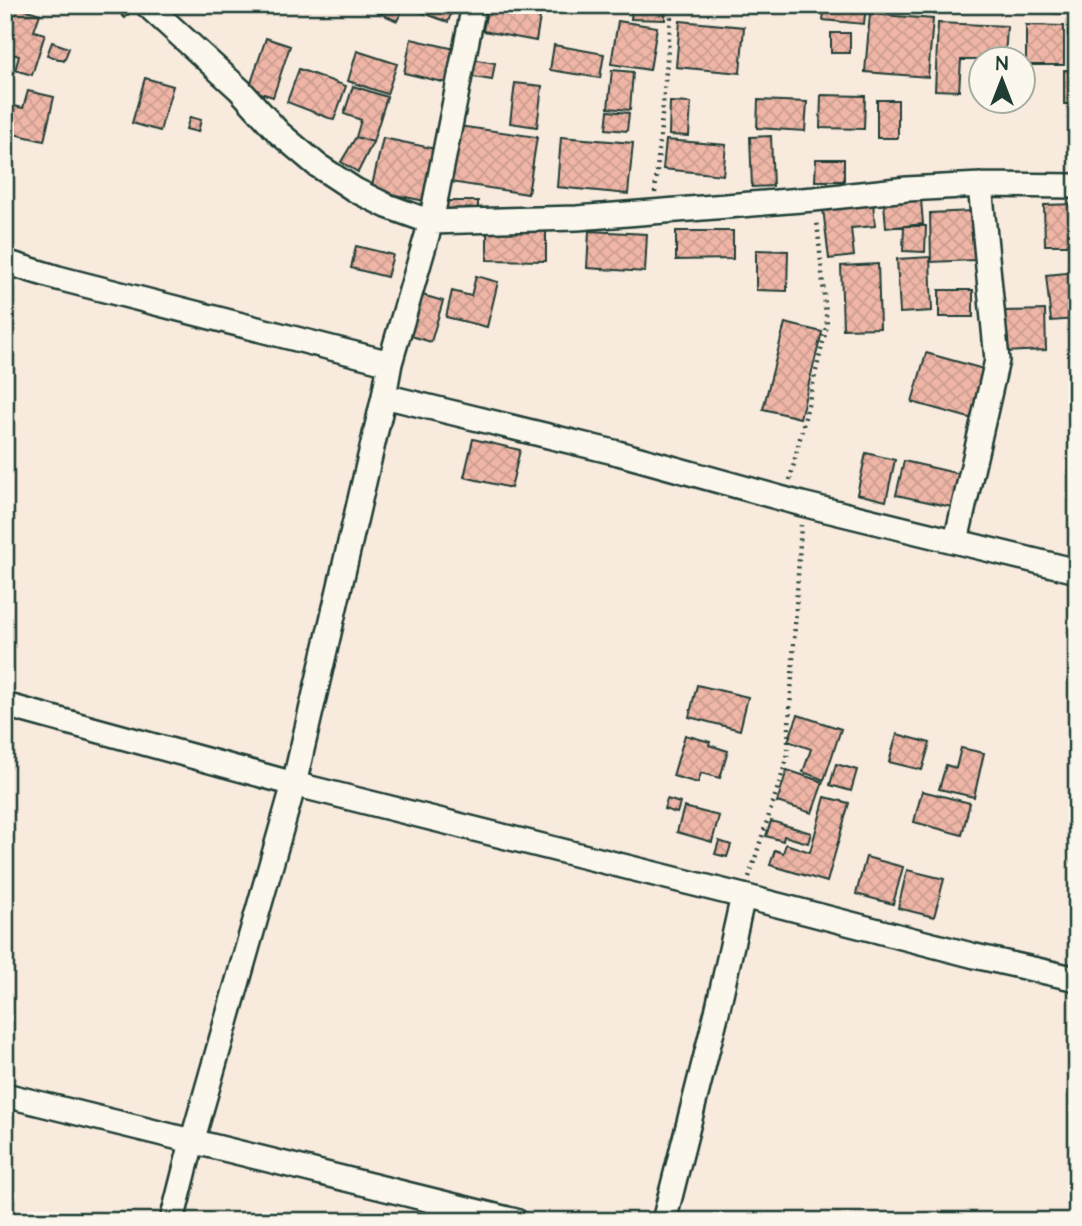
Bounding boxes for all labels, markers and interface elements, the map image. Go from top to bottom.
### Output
north arrow [967,46,1036,116]
text: N [996,51,1008,78]

